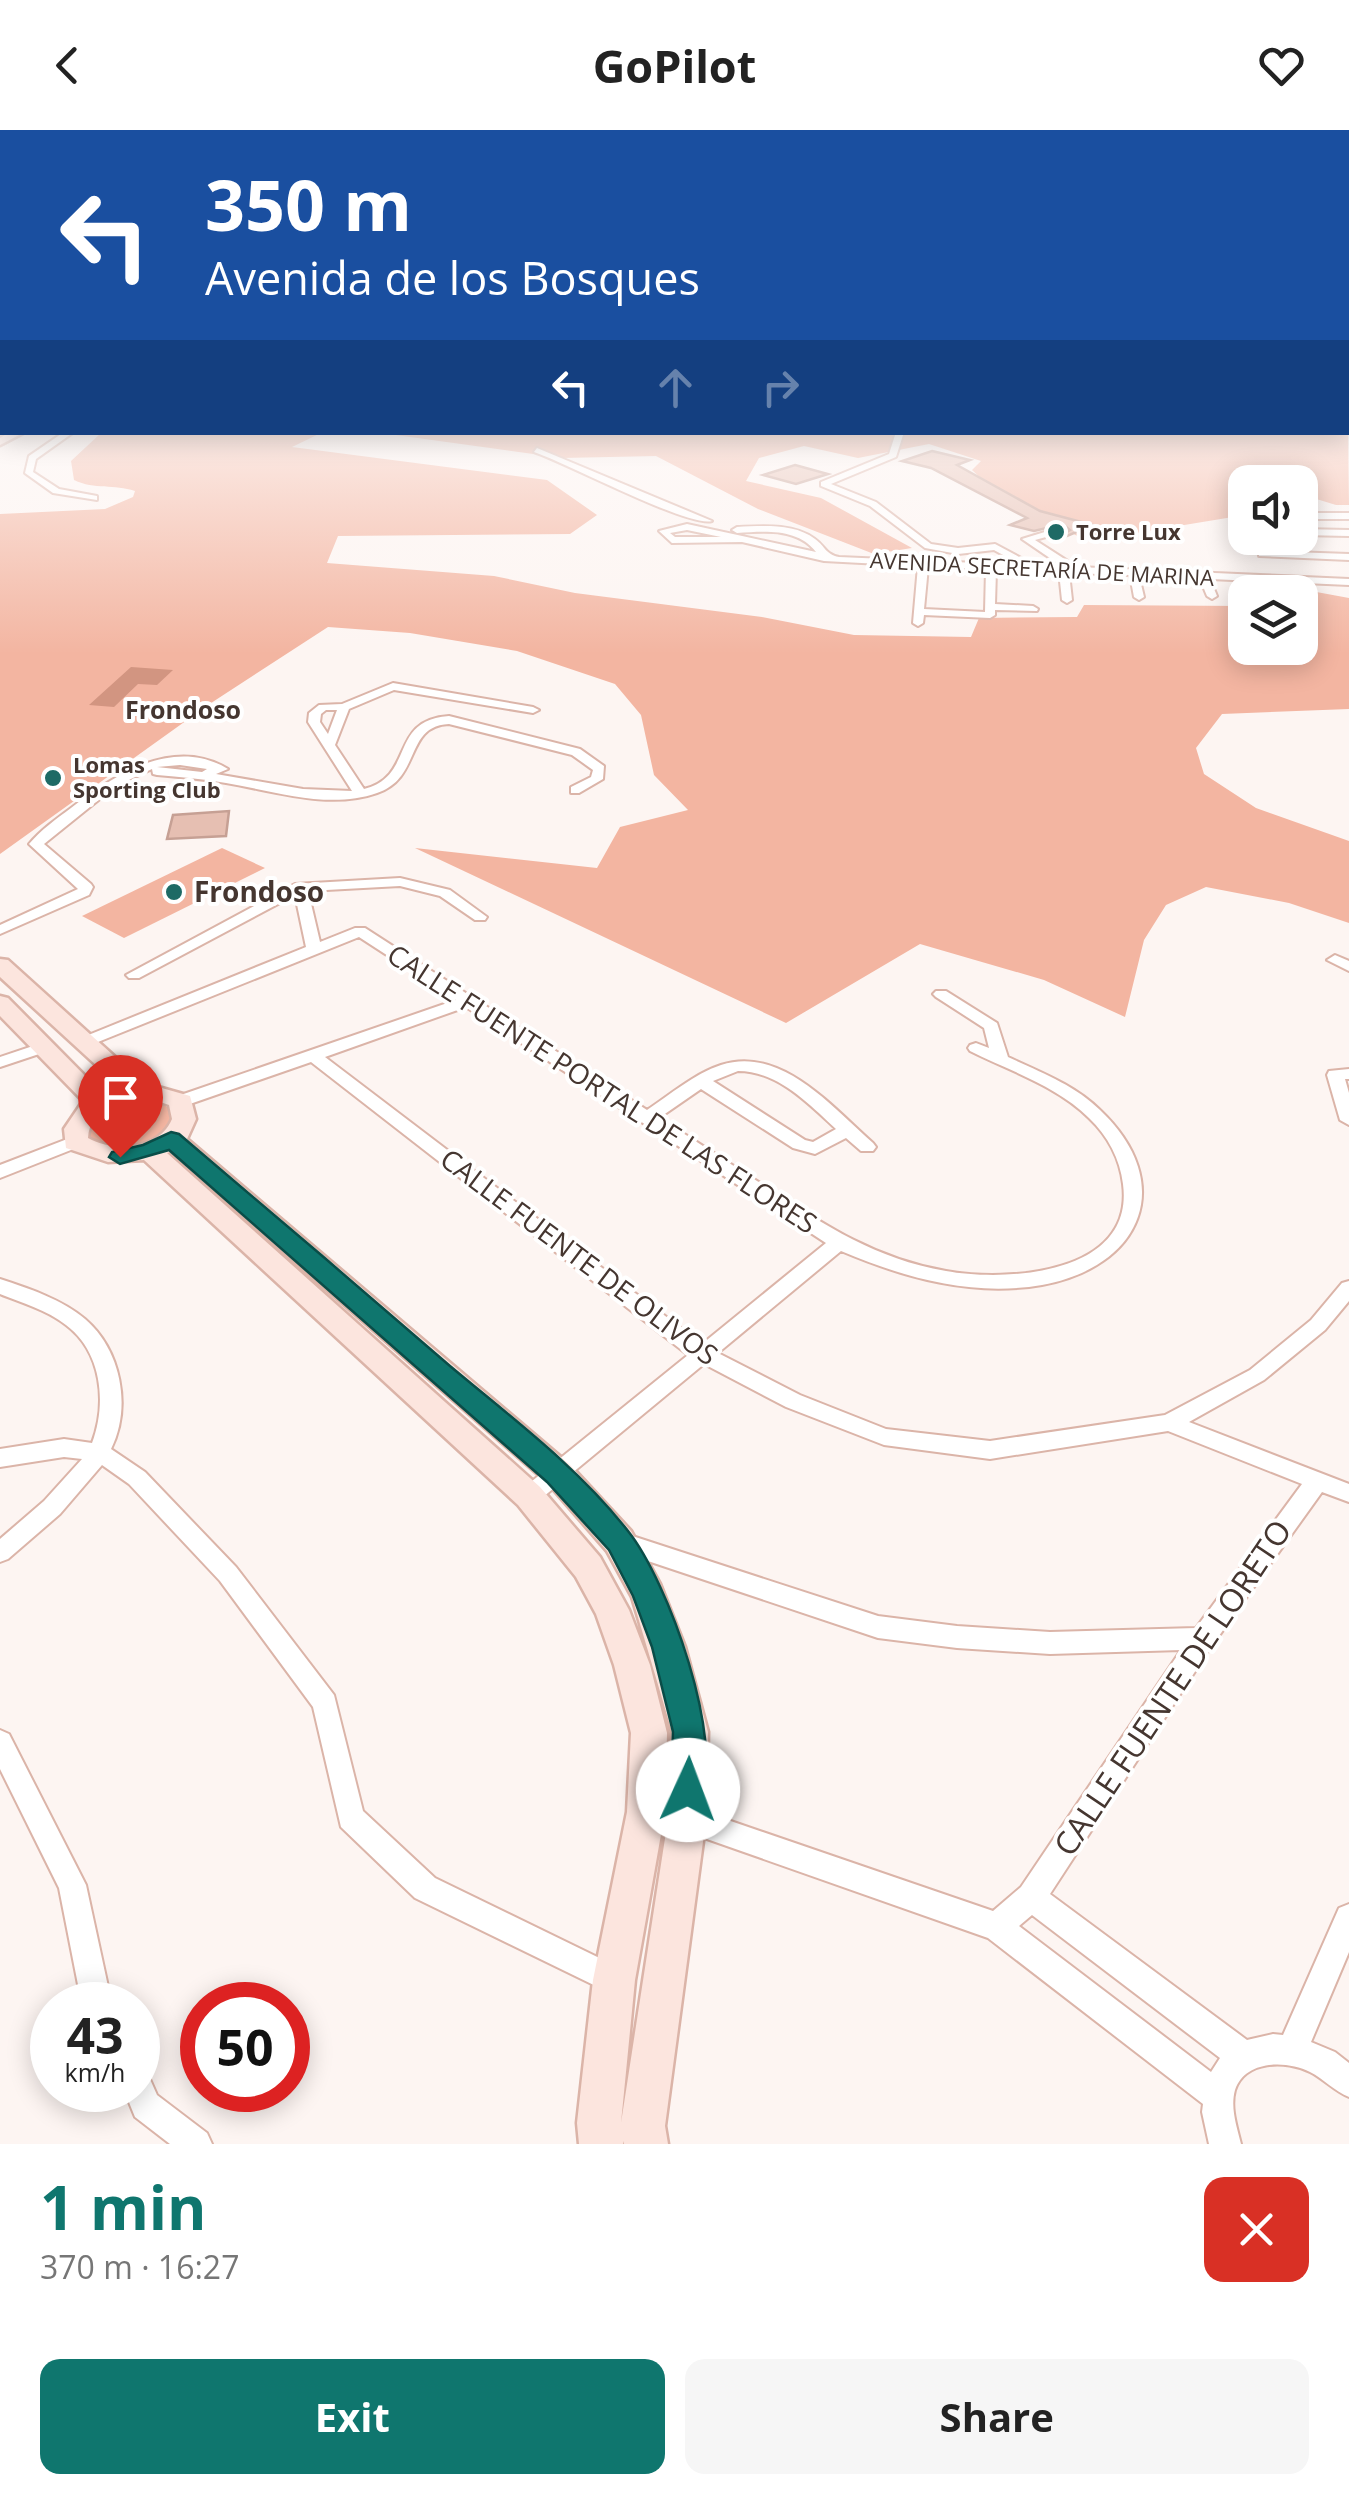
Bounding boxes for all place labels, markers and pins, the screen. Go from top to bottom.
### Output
place label: Torre Lux [1076,516,1181,546]
marker: Torre Lux [1045,521,1067,543]
place label: Lomas Sporting Club [73,749,221,804]
marker: Lomas Sporting Club [42,767,64,789]
place label: Frondoso [194,872,324,910]
marker: Frondoso [163,881,185,903]
pin [78,1055,163,1158]

